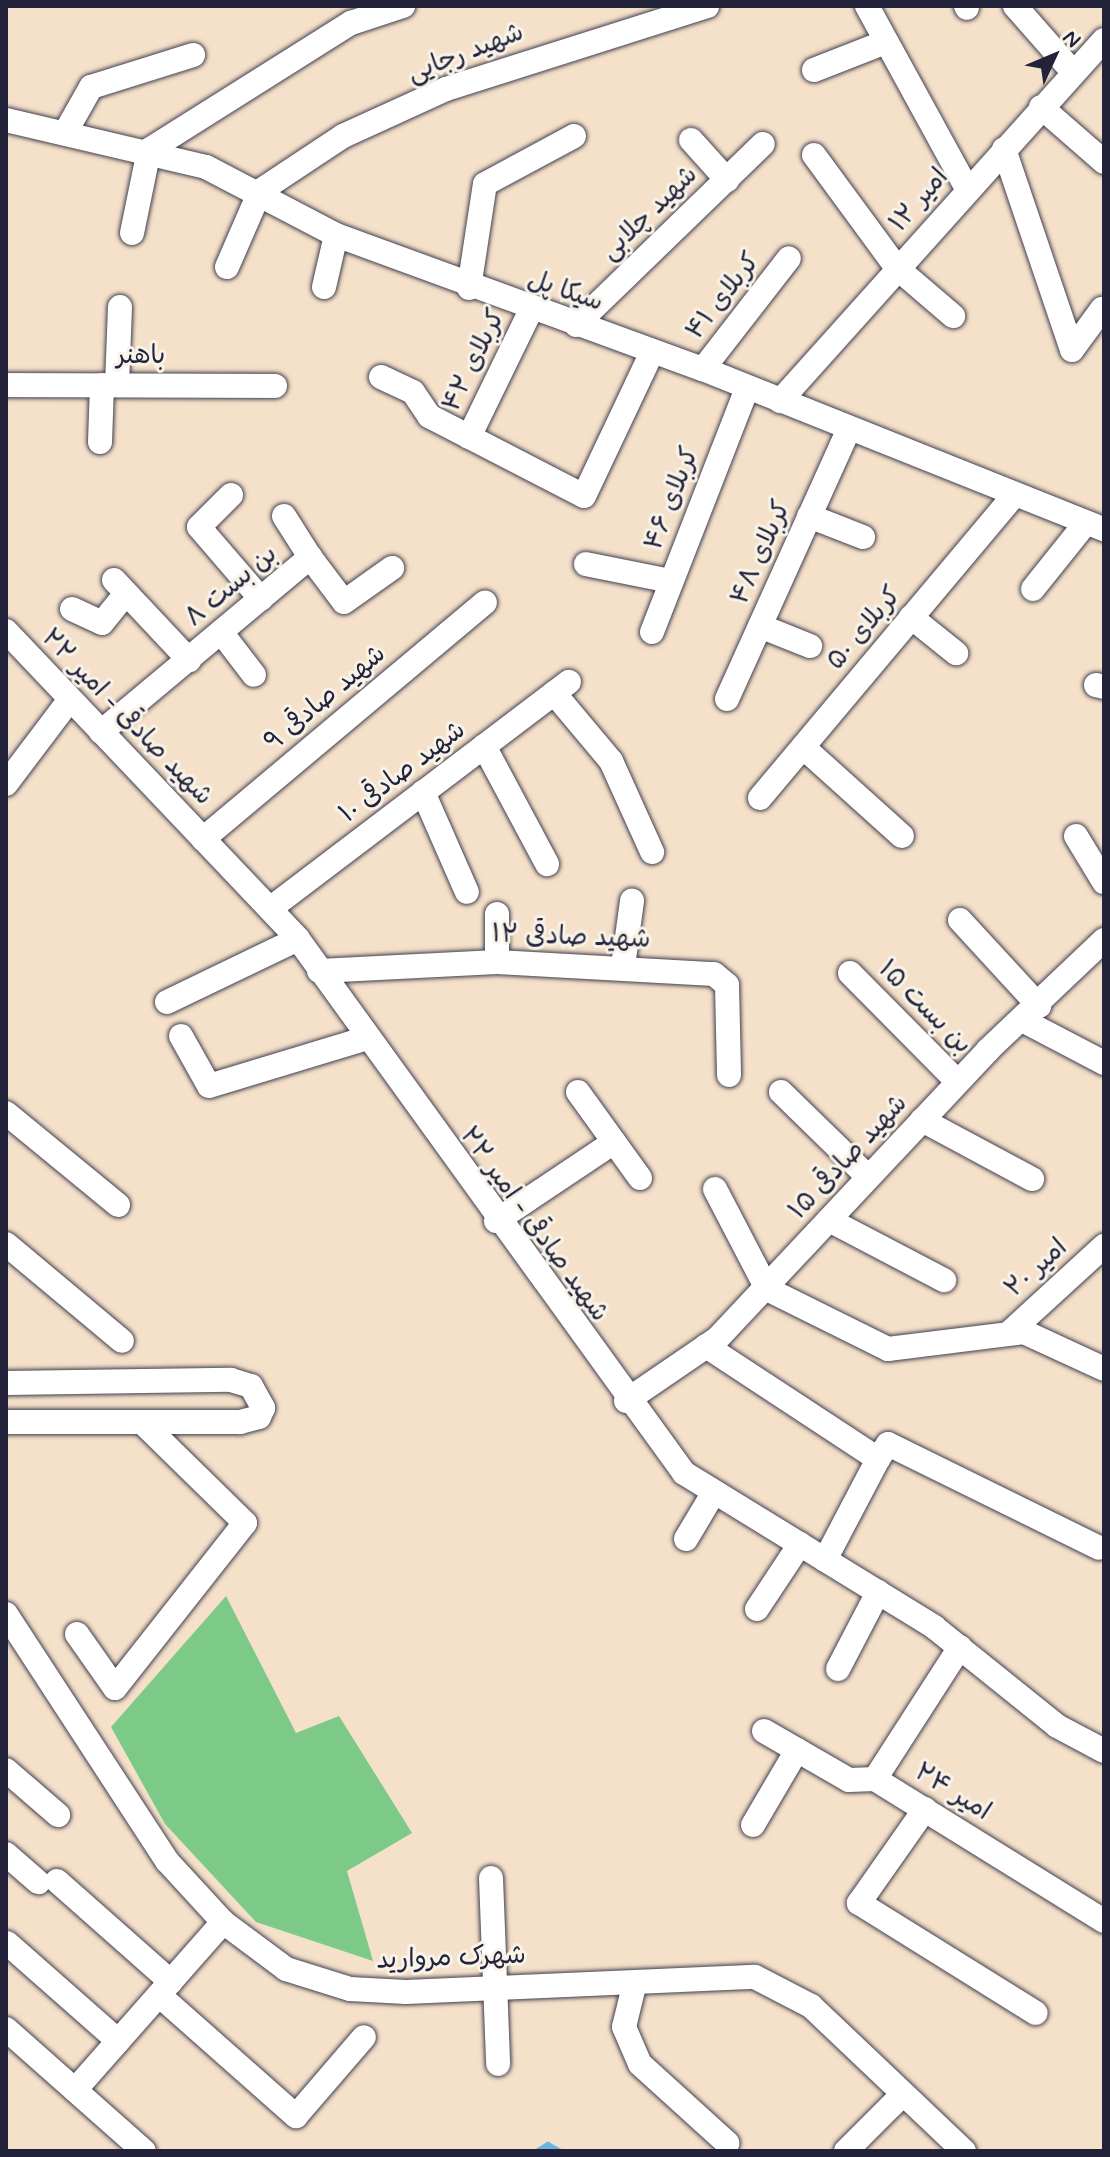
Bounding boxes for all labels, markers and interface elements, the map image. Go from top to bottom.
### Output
north arrow [1014,16,1094,96]
street label: شهید رجایی [403,18,529,90]
text: N [1056,24,1086,54]
street label: شهید چلابی [595,160,705,268]
street label: امير ۱۲ [884,163,956,239]
street label: کربلای ۴۱ [680,247,768,347]
street label: سیکا پل [523,265,607,319]
street label: کربلای ۴۲ [437,305,513,417]
street label: باهنر [117,341,165,373]
street label: کربلای ۴۶ [639,443,707,555]
street label: کربلای ۴۸ [725,496,799,610]
street label: بن بست ۸ [180,539,284,635]
street label: کربلای ۵۰ [821,581,909,677]
street label: شهید صادقی - امیر ۲۲ [34,623,218,813]
street label: شهید صادقی ۹ [259,639,393,759]
street label: شهید صادقی ۱۰ [334,715,472,831]
street label: شهید صادقی ۱۲ [491,920,651,956]
street label: بن بست ۱۵ [871,955,977,1061]
street label: شهید صادقی ۱۵ [783,1089,915,1227]
street label: شهید صادقی - امیر ۲۲ [452,1122,614,1328]
street label: امیر ۲۰ [999,1233,1075,1305]
street label: امیر ۲۴ [908,1757,996,1829]
street label: شهرک مروارید [376,1941,526,1977]

